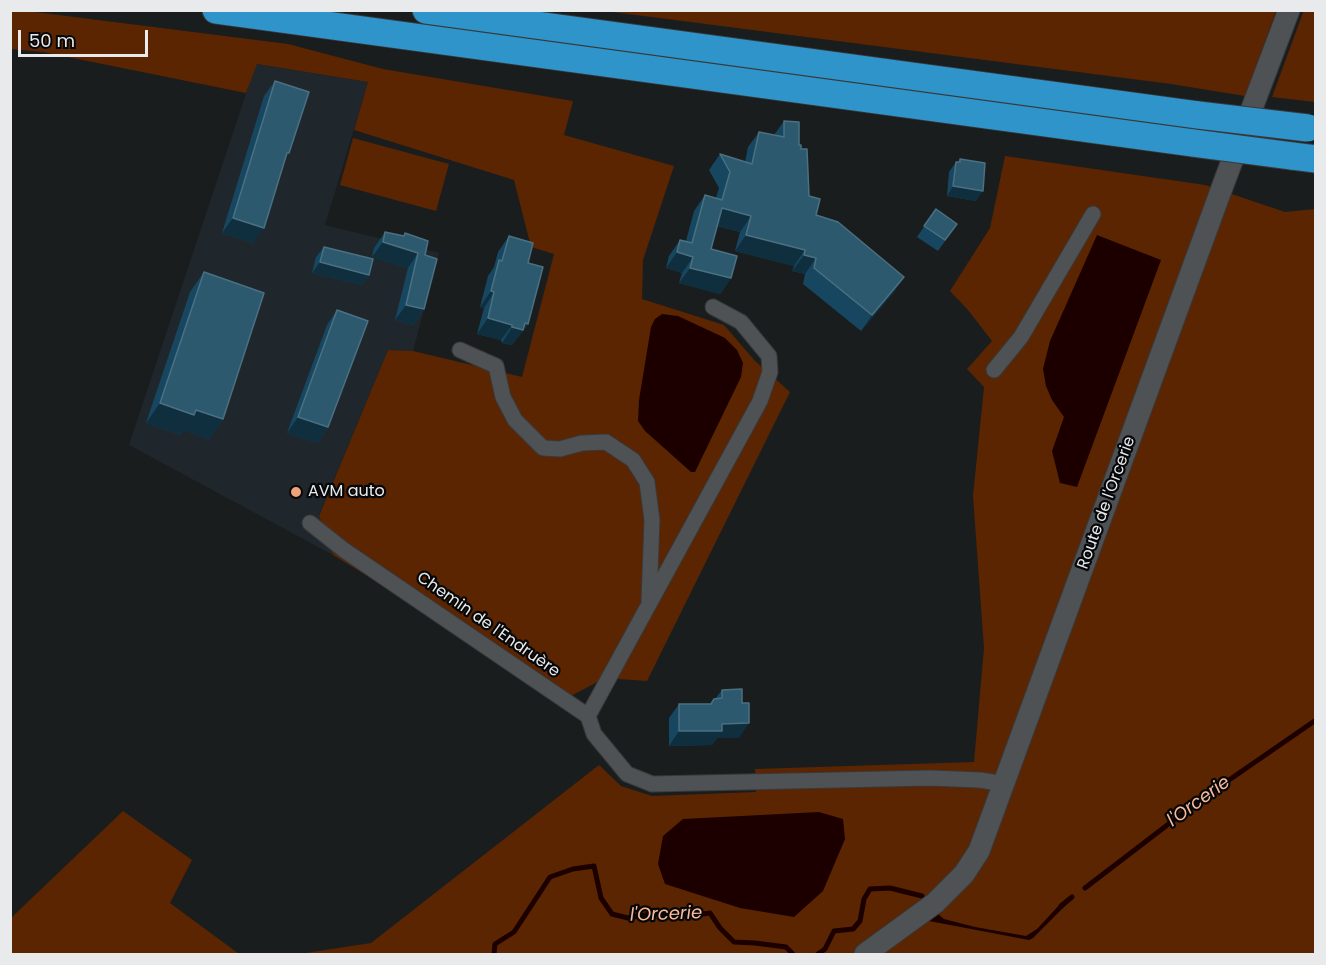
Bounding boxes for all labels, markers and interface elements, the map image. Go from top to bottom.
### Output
scale bar [21,18,152,56]
text: 50 m [29,28,75,53]
street label: Route de l'Orcerie [1074,434,1140,572]
place label: AVM auto [308,482,385,502]
marker: AVM auto [289,485,303,499]
street label: Chemin de l'Endruère [413,568,563,682]
water label: l'Orcerie [1163,772,1235,832]
water label: l'Orcerie [629,903,703,927]

